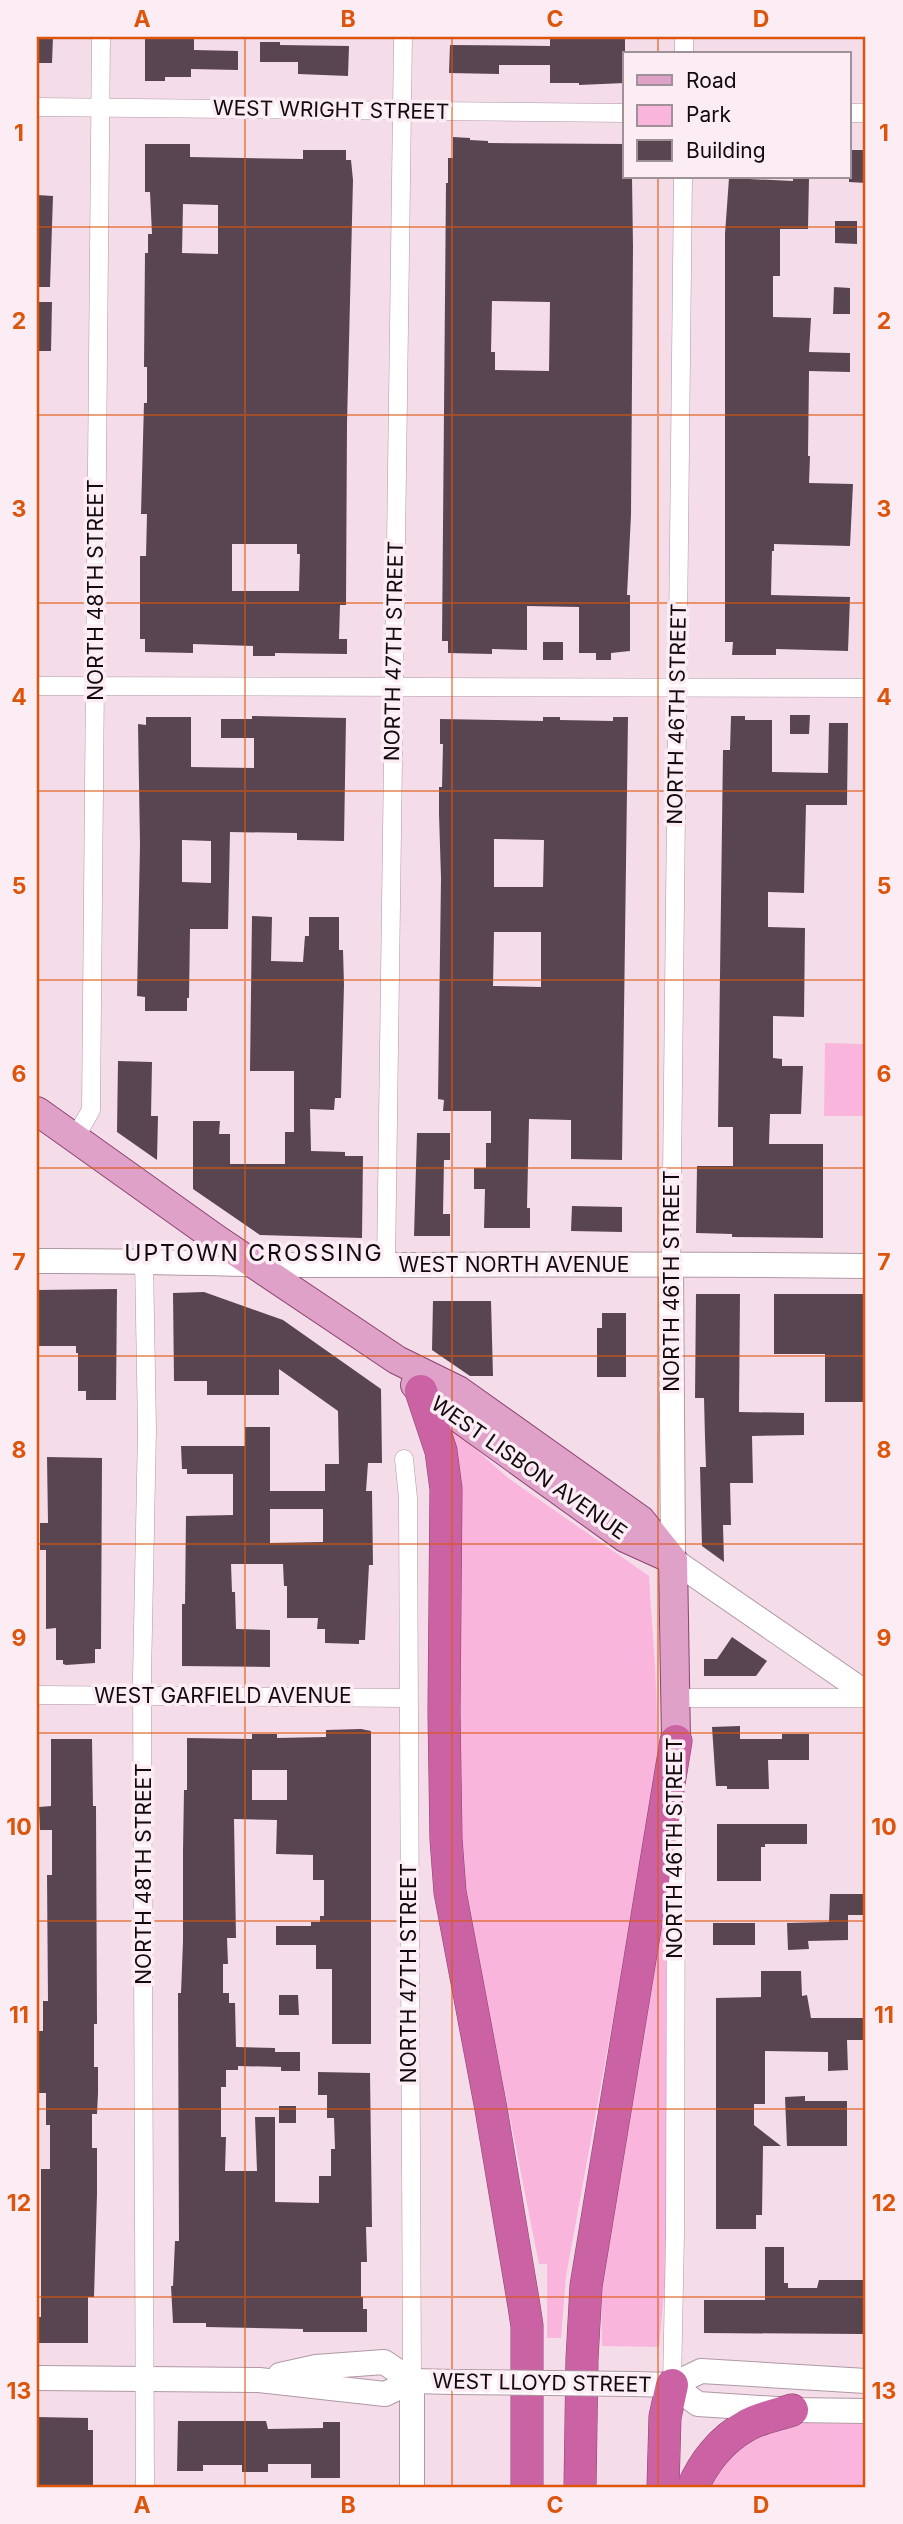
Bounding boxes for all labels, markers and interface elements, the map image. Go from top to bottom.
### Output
text: A [133,5,151,33]
text: B [340,5,356,33]
text: C [546,5,564,33]
text: D [753,5,769,33]
legend [623,52,850,178]
text: Road [686,68,737,93]
street label: WEST WRIGHT STREET [213,95,449,124]
text: Park [686,102,731,127]
text: 1 [14,119,24,147]
text: 1 [879,119,889,147]
text: Building [686,138,766,163]
text: 2 [12,307,26,335]
text: 2 [877,307,891,335]
street label: NORTH 48TH STREET [83,479,108,701]
text: 3 [12,495,26,523]
text: 3 [877,495,891,523]
street label: NORTH 47TH STREET [379,541,408,761]
street label: NORTH 46TH STREET [662,603,691,825]
text: 4 [11,683,27,711]
text: 4 [876,683,892,711]
text: 5 [12,872,26,900]
text: 5 [877,872,891,900]
text: 6 [12,1060,26,1088]
text: 6 [877,1060,891,1088]
street label: NORTH 46TH STREET [659,1170,684,1392]
district label: UPTOWN CROSSING [124,1239,384,1267]
text: 7 [12,1248,26,1276]
text: 7 [877,1248,891,1276]
street label: WEST NORTH AVENUE [399,1252,629,1277]
street label: WEST LISBON AVENUE [427,1391,632,1545]
text: 8 [12,1436,26,1464]
text: 8 [877,1436,891,1464]
text: 9 [12,1624,26,1652]
text: 9 [877,1624,891,1652]
street label: WEST GARFIELD AVENUE [94,1683,352,1708]
street label: NORTH 46TH STREET [662,1737,687,1959]
street label: NORTH 48TH STREET [131,1763,156,1985]
text: 10 [6,1813,32,1841]
text: 10 [871,1813,897,1841]
street label: NORTH 47TH STREET [396,1863,421,2083]
text: 11 [9,2001,29,2029]
text: 11 [874,2001,894,2029]
text: 12 [7,2189,31,2217]
text: 12 [872,2189,896,2217]
street label: WEST LLOYD STREET [432,2368,652,2397]
text: 13 [7,2377,31,2405]
text: 13 [872,2377,896,2405]
text: A [133,2491,151,2519]
text: B [340,2491,356,2519]
text: C [546,2491,564,2519]
text: D [753,2491,769,2519]

